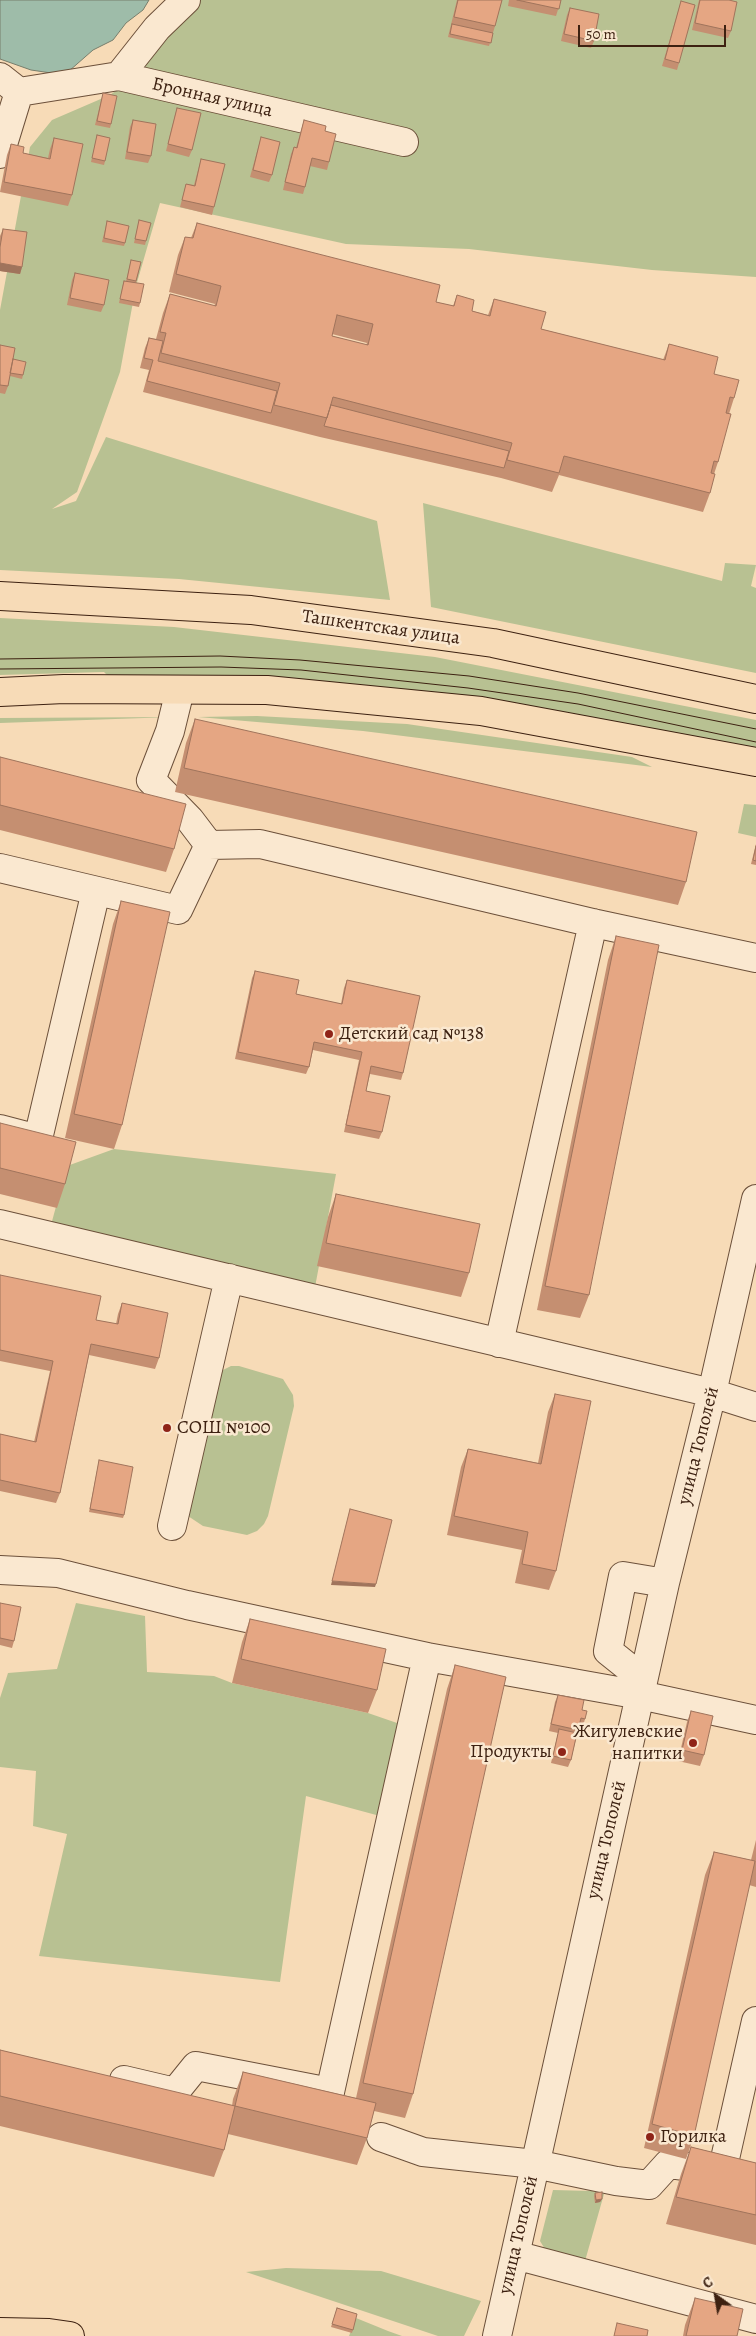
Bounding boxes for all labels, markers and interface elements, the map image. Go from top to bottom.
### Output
scale bar [581,15,728,47]
text: 50 m [586,24,616,44]
street label: Бронная улица [149,73,275,123]
street label: Ташкентская улица [301,606,461,650]
place label: Детский сад №138 [339,1023,484,1045]
marker: Детский сад №138 [323,1028,335,1040]
street label: улица Тополей [673,1385,725,1507]
place label: СОШ №100 [177,1417,271,1439]
marker: СОШ №100 [161,1422,173,1434]
place label: Жигулевские напитки [573,1721,683,1765]
marker: Жигулевские напитки [687,1737,699,1749]
place label: Продукты [470,1741,552,1763]
marker: Продукты [556,1746,568,1758]
street label: улица Тополей [582,1779,632,1901]
place label: Горилка [660,2126,726,2148]
marker: Горилка [644,2131,656,2143]
street label: улица Тополей [494,2174,544,2296]
north arrow [691,2271,741,2321]
text: С [699,2273,716,2293]

